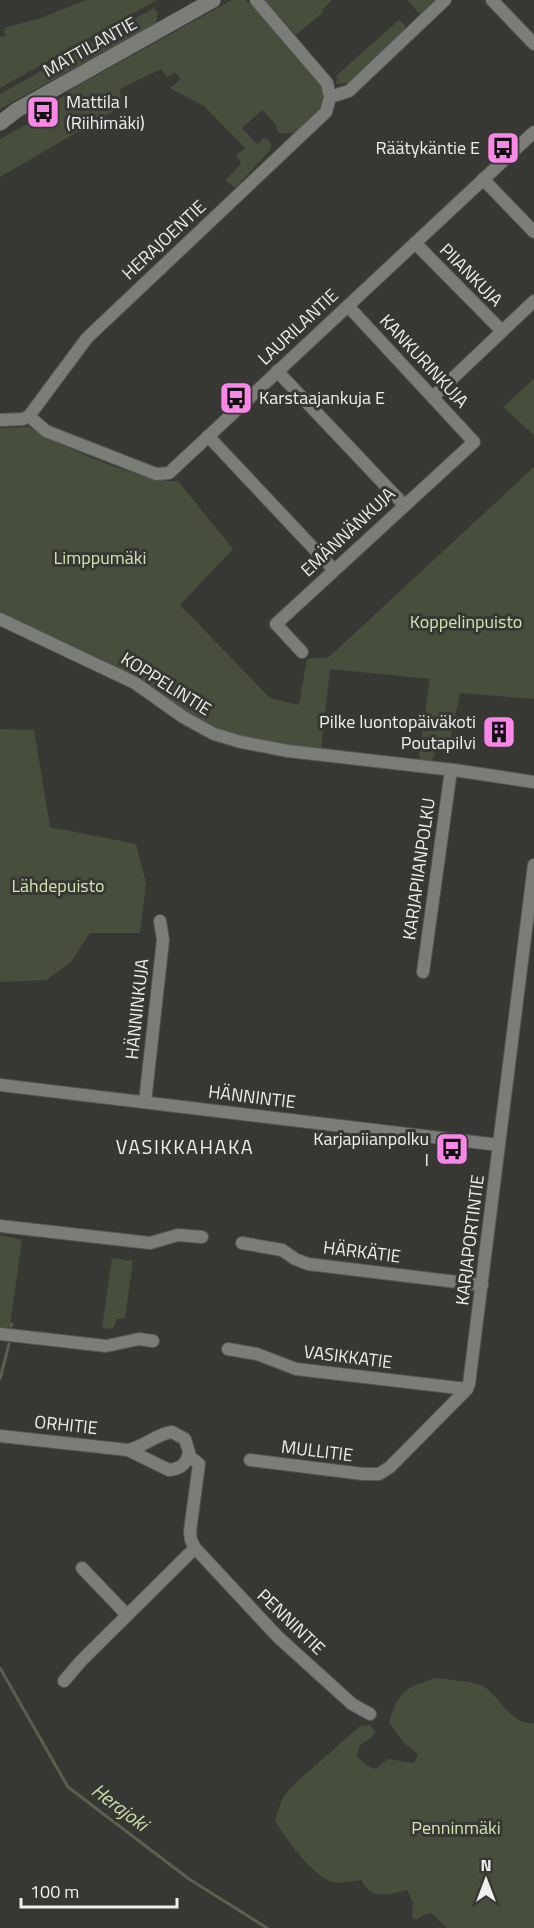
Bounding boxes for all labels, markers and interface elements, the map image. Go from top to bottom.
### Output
street label: MATTILANTIE [38,10,142,84]
place label: Mattila I (Riihimäki) [66,88,145,136]
bus stop icon: Mattila I (Riihimäki) [25,94,61,130]
bus stop icon: Räätykäntie E [485,130,521,166]
place label: Räätykäntie E [375,134,480,161]
street label: HERAJOENTIE [115,193,212,286]
street label: PIIANKUJA [434,237,509,313]
street label: LAURILANTIE [251,282,344,371]
street label: KANKURINKUJA [374,308,475,414]
bus stop icon: Karstaajankuja E [218,380,254,416]
place label: Karstaajankuja E [259,384,385,411]
street label: EMÄNNÄNKUJA [294,480,401,583]
park label: Limppumäki [54,544,146,571]
park label: Koppelinpuisto [410,608,522,635]
street label: KOPPELINTIE [116,645,217,722]
place label: Pilke luontopäiväkoti Poutapilvi [319,708,476,756]
building icon: Pilke luontopäiväkoti Poutapilvi [481,714,517,750]
street label: KARJAPIIANPOLKU [395,796,442,942]
park label: Lähdepuisto [11,872,105,899]
street label: HÄNNINKUJA [118,957,155,1061]
street label: HÄNNINTIE [207,1078,297,1115]
place label: Karjapiianpolku I [313,1125,429,1173]
district label: VASIKKAHAKA [116,1131,254,1162]
bus stop icon: Karjapiianpolku I [434,1131,470,1167]
street label: KARJAPORTINTIE [448,1173,491,1307]
street label: HÄRKÄTIE [322,1233,402,1270]
street label: VASIKKATIE [302,1338,394,1375]
street label: ORHITIE [33,1408,99,1441]
street label: MULLITIE [280,1433,355,1468]
street label: PENNINTIE [251,1582,331,1661]
water label: Herajoki [85,1775,158,1840]
park label: Penninmäki [411,1814,501,1841]
north arrow [456,1850,516,1910]
text: N [480,1853,492,1877]
scale bar [21,1871,177,1909]
text: 100 m [30,1878,79,1905]

